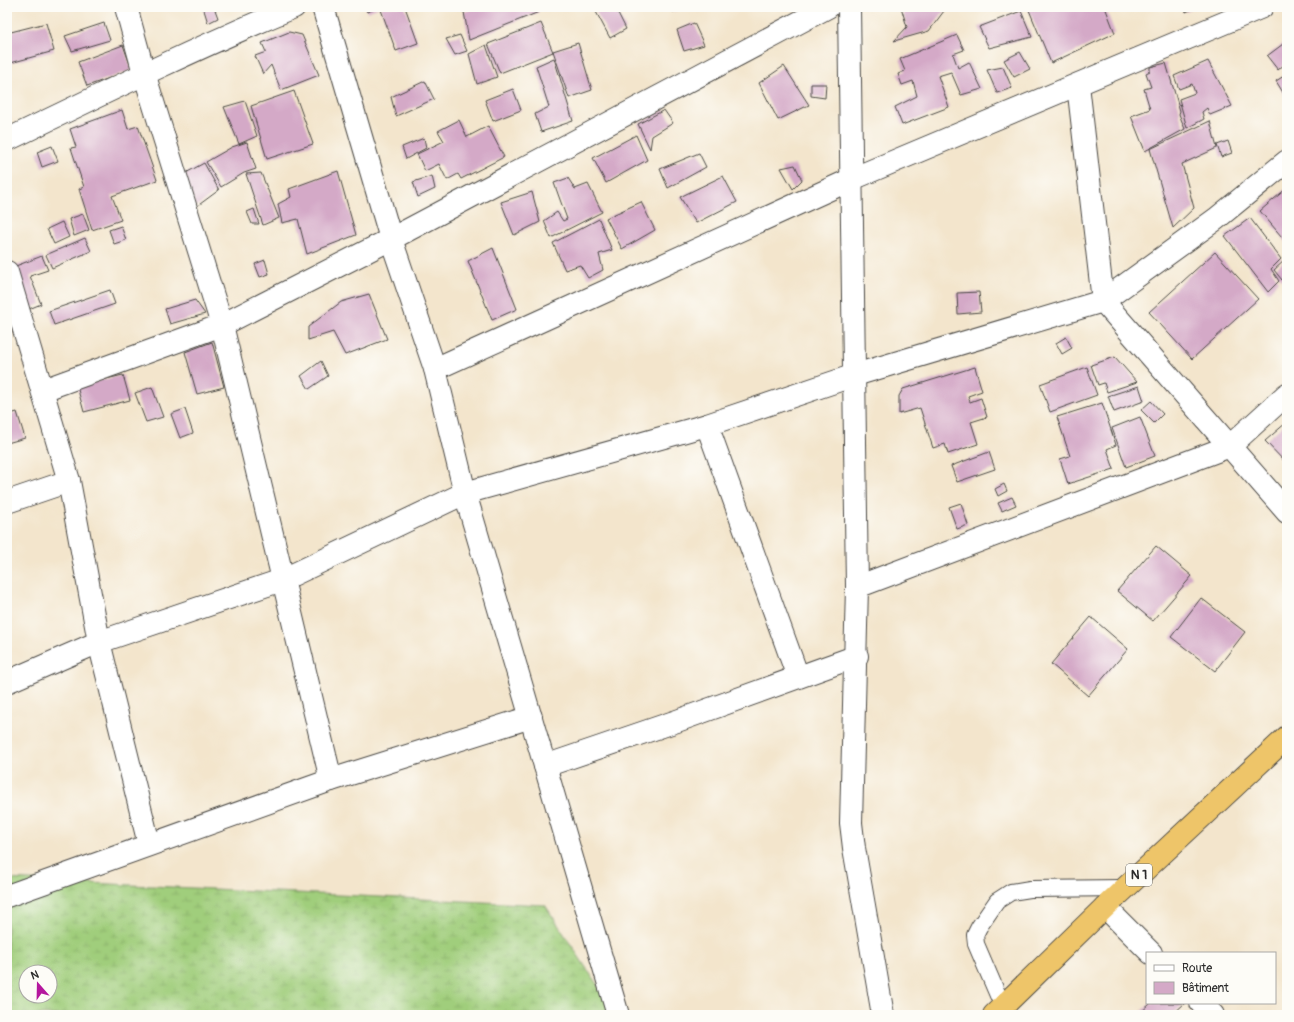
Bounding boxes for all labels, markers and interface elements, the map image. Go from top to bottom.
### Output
road number: N 1 [1126,864,1152,886]
legend [1146,952,1276,1004]
text: Route [1182,961,1212,976]
north arrow [18,964,58,1004]
text: N [29,968,41,982]
text: Bâtiment [1182,981,1229,996]

